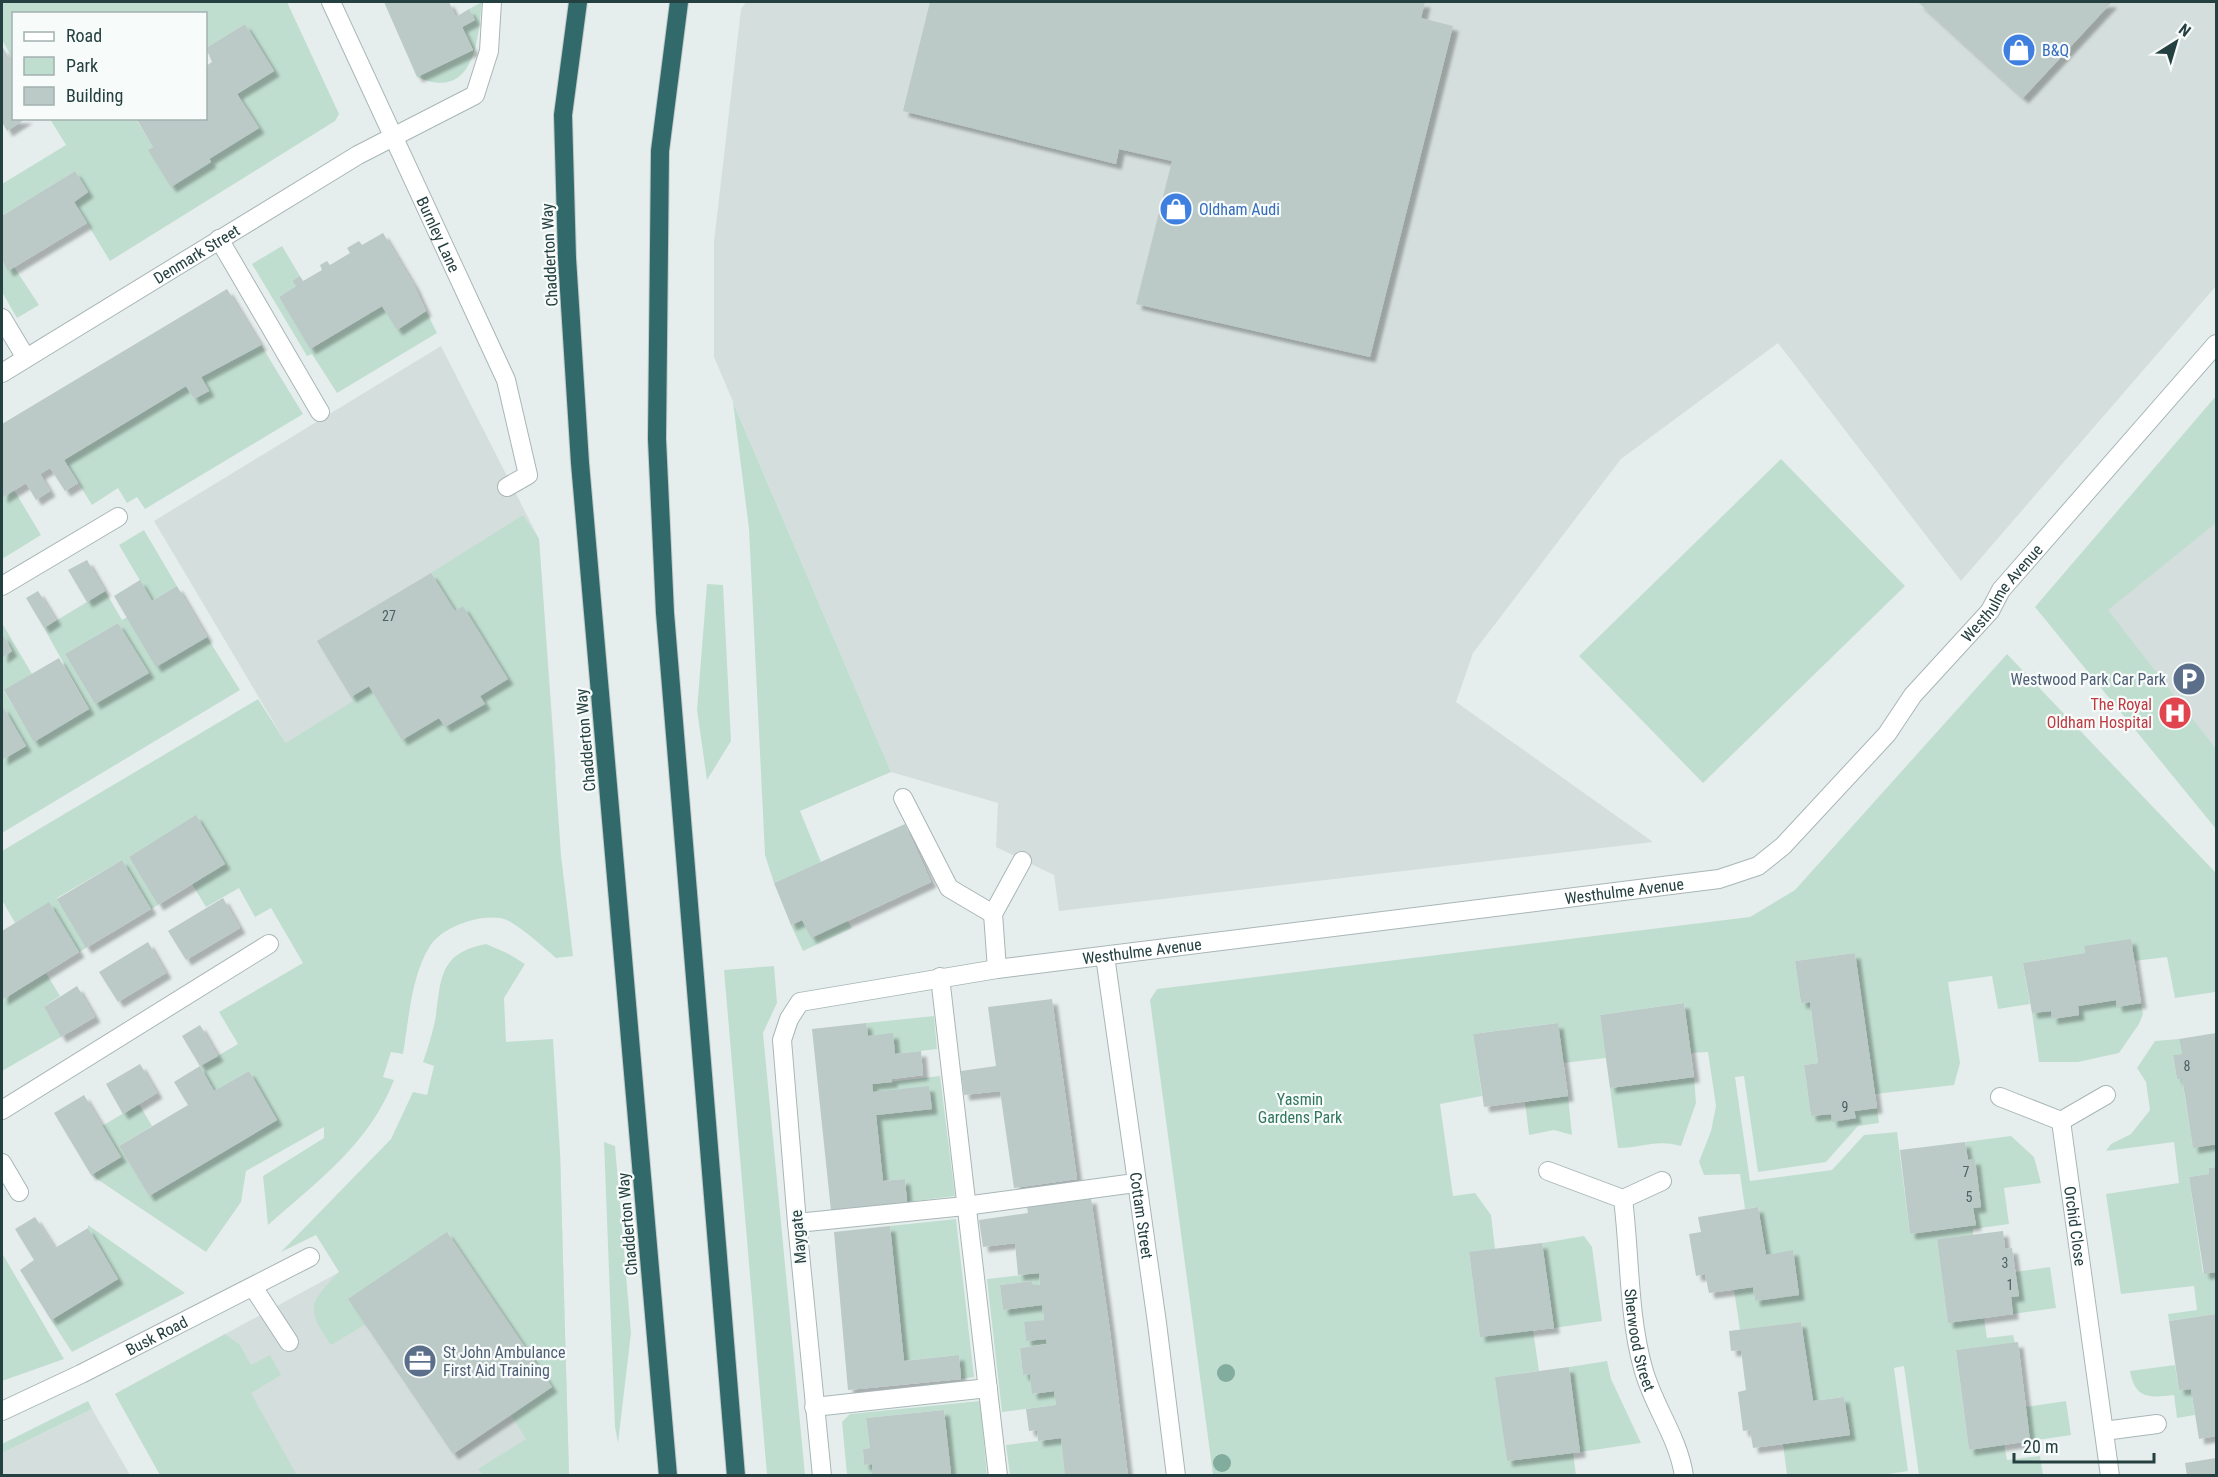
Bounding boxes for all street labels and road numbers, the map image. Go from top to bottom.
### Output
street label: Burnley Lane [412,194,464,275]
street label: Chadderton Way [537,203,562,307]
street label: Denmark Street [150,221,243,288]
street label: Westhulme Avenue [1957,540,2047,646]
street label: Chadderton Way [572,687,599,792]
street label: Westhulme Avenue [1564,874,1685,908]
street label: Westhulme Avenue [1081,935,1203,968]
street label: Chadderton Way [614,1171,641,1276]
street label: Cottam Street [1126,1171,1157,1260]
street label: Orchid Close [2060,1185,2090,1267]
street label: Maygate [787,1209,810,1265]
street label: Sherwood Street [1620,1288,1659,1394]
street label: Busk Road [123,1312,191,1360]

